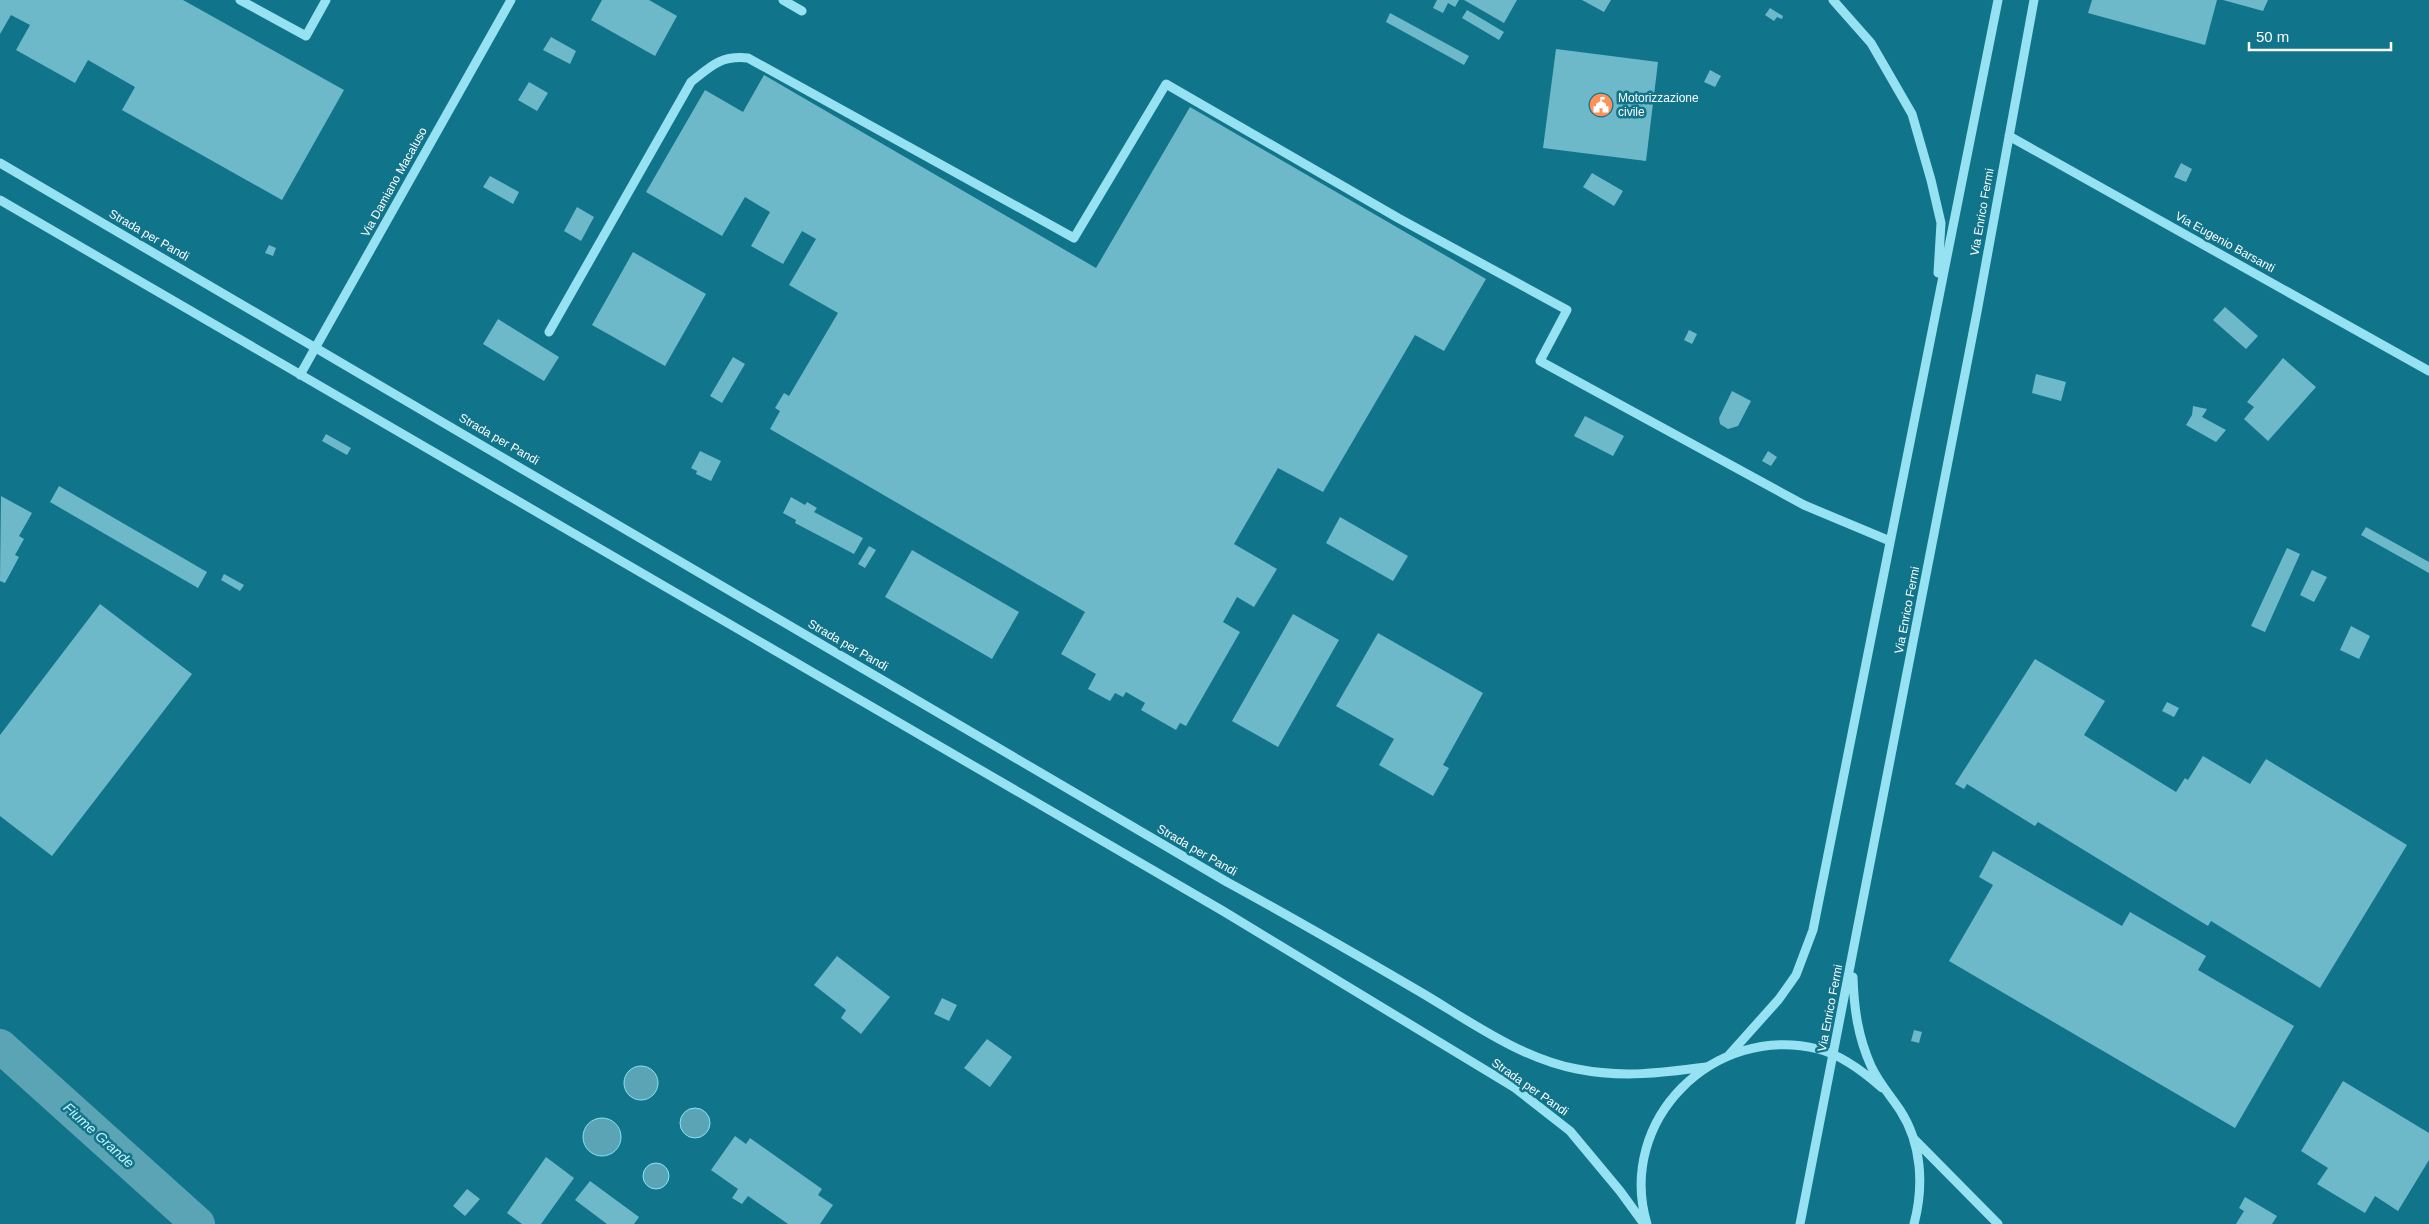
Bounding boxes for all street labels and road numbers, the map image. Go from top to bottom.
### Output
street label: Via Damiano Macaluso [358,124,430,239]
street label: Via Enrico Fermi [1967,167,1997,257]
street label: Strada per Pandi [107,206,191,264]
street label: Via Eugenio Barsanti [2173,209,2277,275]
street label: Strada per Pandi [457,410,541,468]
street label: Via Enrico Fermi [1892,565,1922,655]
street label: Strada per Pandi [806,616,890,674]
street label: Strada per Pandi [1155,821,1239,879]
street label: Via Enrico Fermi [1815,963,1845,1053]
street label: Strada per Pandi [1489,1055,1571,1119]

